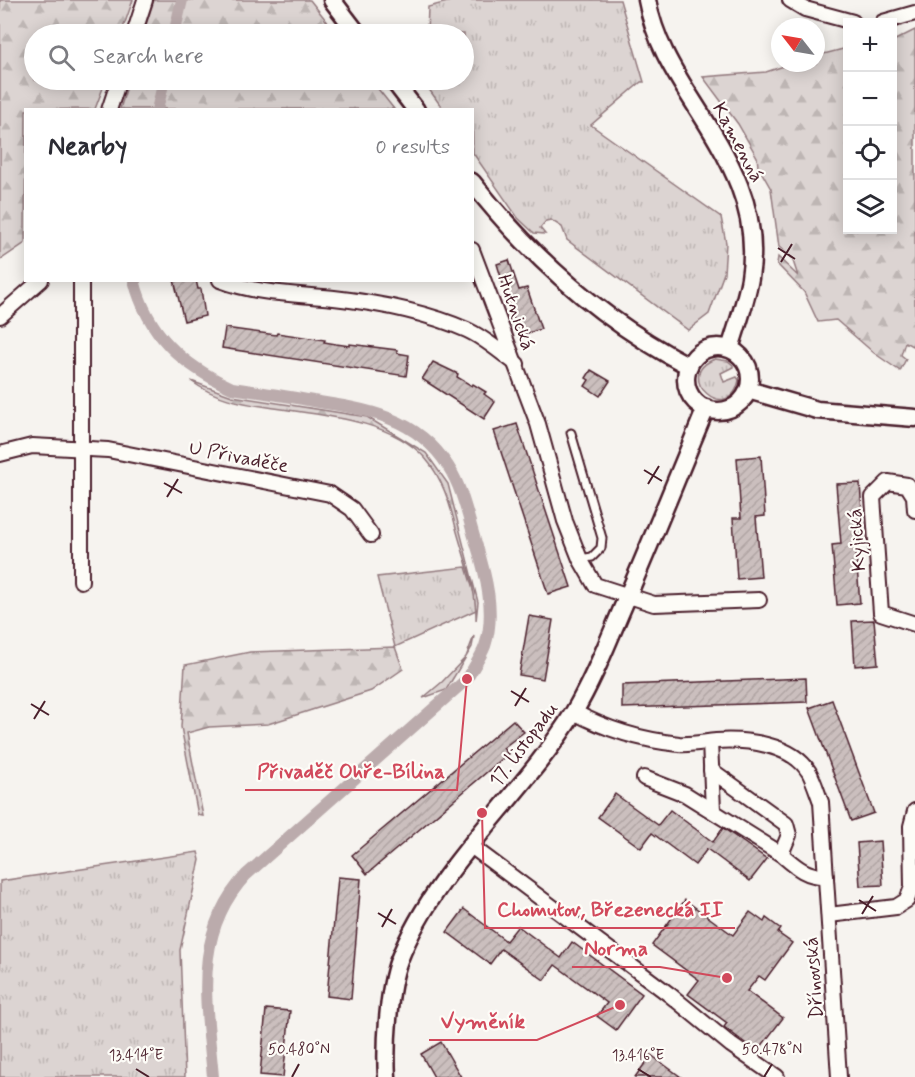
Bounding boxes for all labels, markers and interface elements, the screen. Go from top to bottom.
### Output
north arrow [771,18,825,72]
map controls [843,18,897,234]
button: + [843,18,897,72]
search box [24,24,474,90]
icon: search [45,41,78,74]
text: Search here [93,43,204,71]
button: − [843,72,897,126]
street label: Kamenná [705,98,770,188]
button: locate [843,126,897,180]
text: Nearby [48,130,127,164]
text: 0 results [376,134,450,161]
button: layers [843,180,897,234]
street label: Hutnická [490,271,541,354]
street label: U Přivaděče [187,435,291,480]
street label: Kyjická [842,507,873,572]
street label: 17. listopadu [483,697,565,793]
callout: Přivaděč Ohře-Bílina [245,751,457,790]
text: Přivaděč Ohře-Bílina [257,758,445,786]
callout: Chomutov, Březenecká II [485,889,735,928]
text: Chomutov, Březenecká II [497,896,724,924]
callout: Norma [572,928,660,967]
text: Norma [584,935,648,963]
street label: Dřínovská [798,936,831,1020]
callout: Vyměník [429,1001,537,1040]
text: Vyměník [441,1008,526,1036]
text: 50.480°N [268,1040,330,1060]
text: 50.478°N [742,1040,802,1060]
text: 13.414°E [109,1046,163,1066]
text: 13.416°E [612,1046,665,1066]

